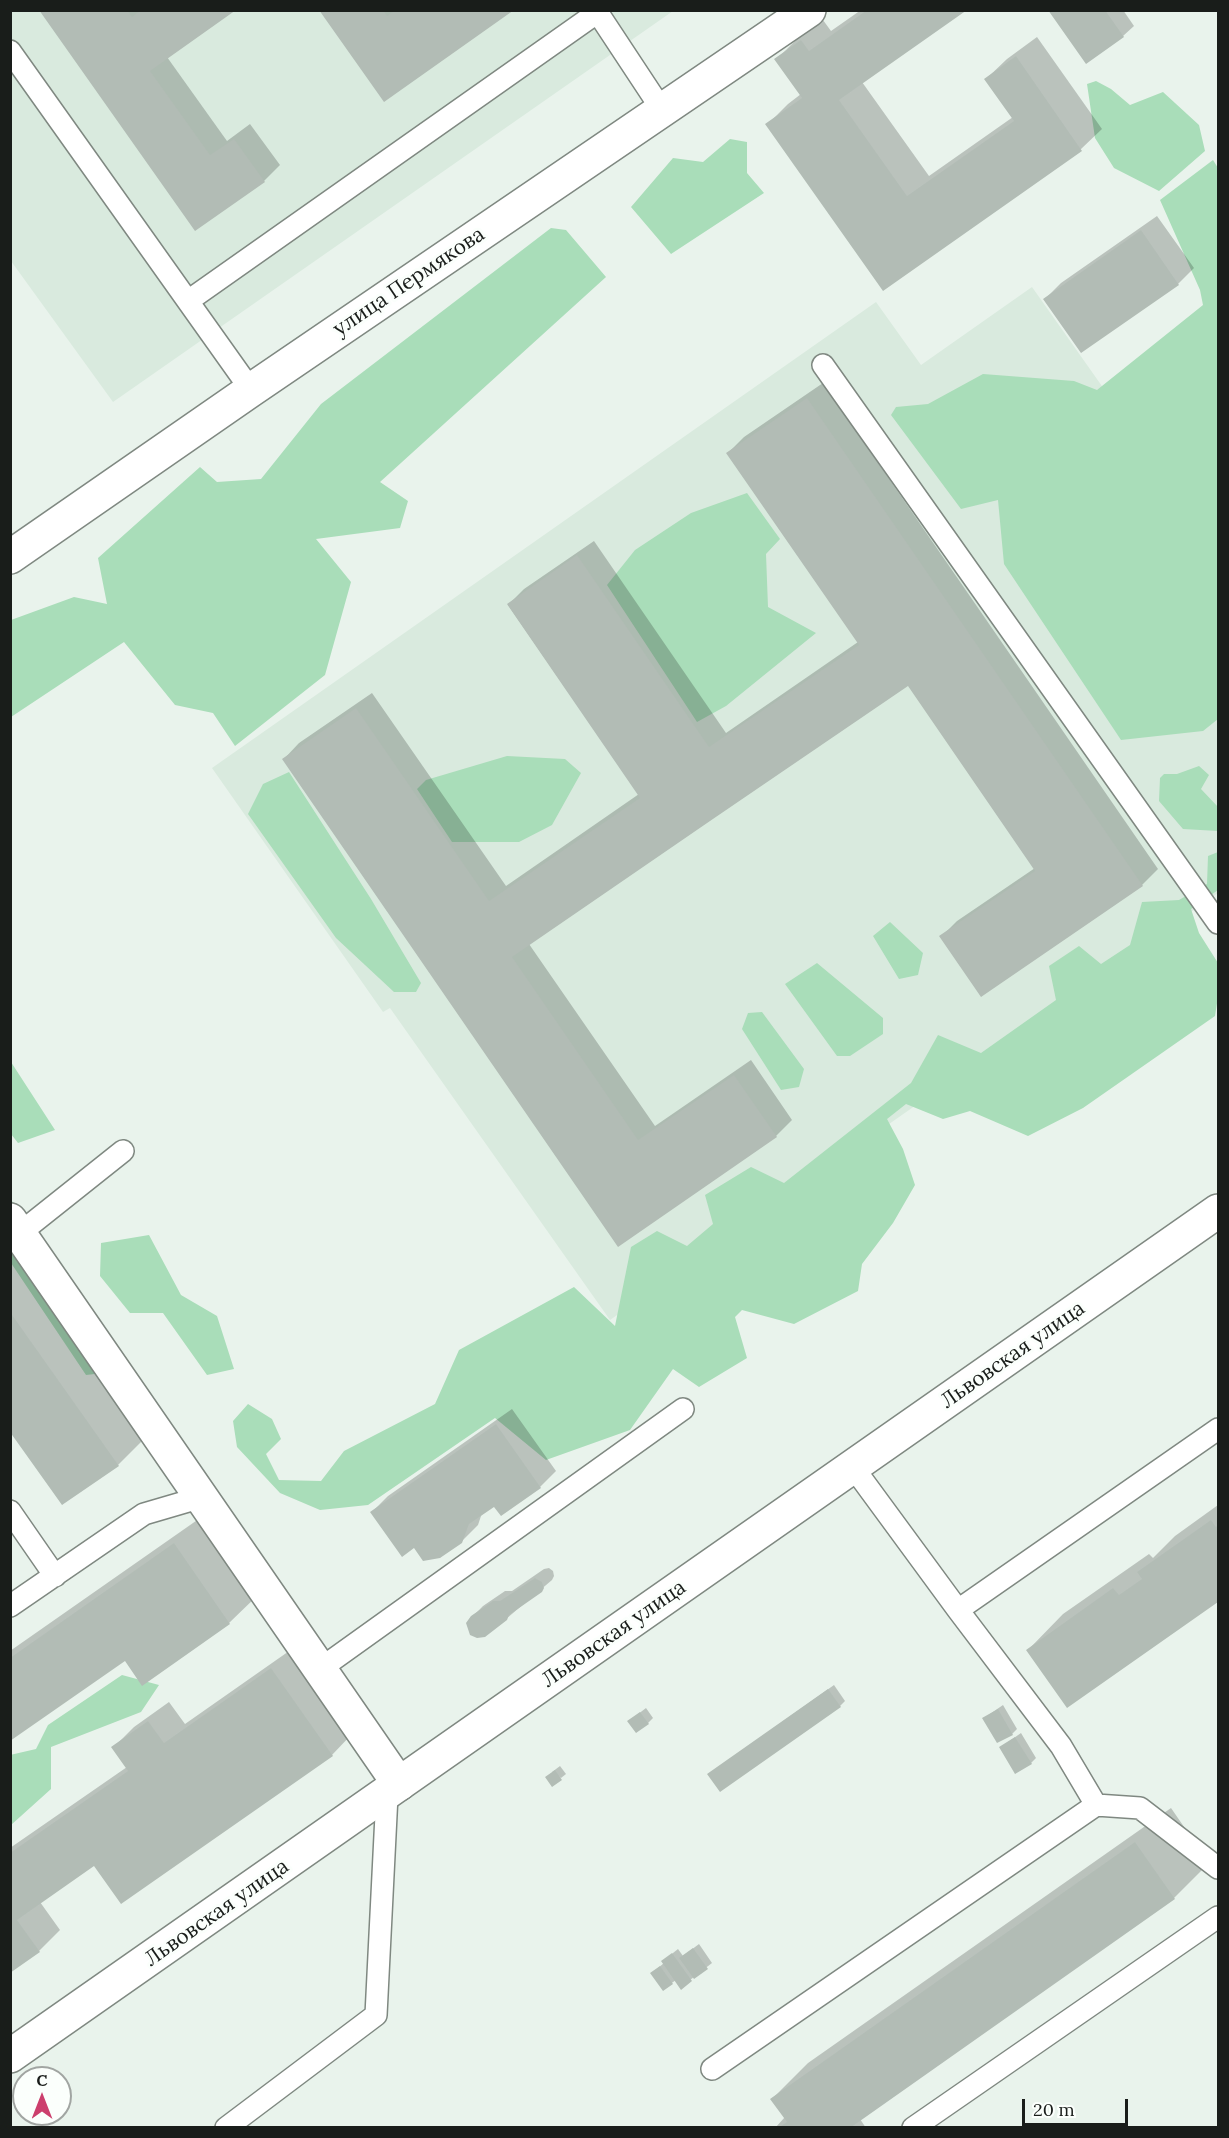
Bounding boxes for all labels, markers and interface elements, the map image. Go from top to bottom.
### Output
street label: улица Пермякова [328,222,490,342]
street label: Львовская улица [936,1296,1090,1414]
street label: Львовская улица [537,1575,691,1693]
street label: Львовская улица [140,1854,294,1972]
north arrow [12,2066,72,2126]
text: С [36,2070,48,2090]
scale bar [1025,2087,1132,2125]
text: 20 m [1033,2098,1075,2121]

